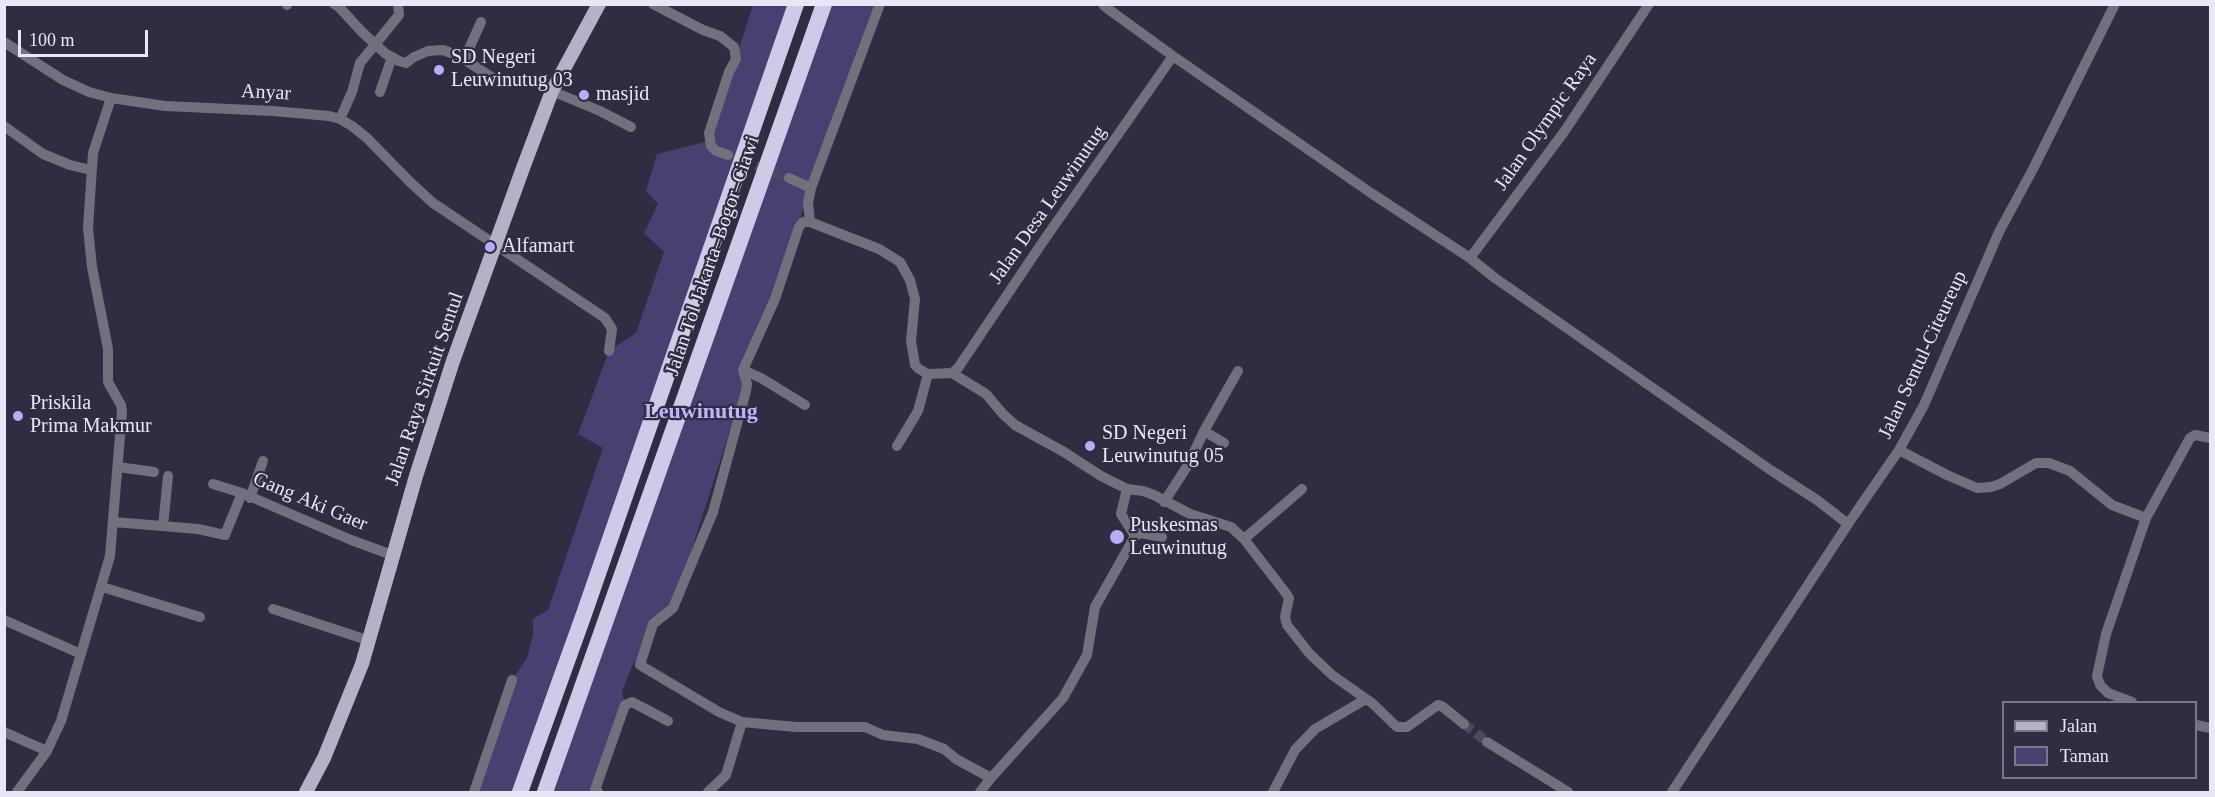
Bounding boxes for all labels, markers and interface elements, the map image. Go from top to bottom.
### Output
scale bar [21,18,152,56]
text: 100 m [29,30,75,50]
place label: SD Negeri Leuwinutug 03 [451,46,573,93]
street label: Jalan Olympic Raya [1490,49,1602,195]
marker: SD Negeri Leuwinutug 03 [432,63,446,77]
street label: Anyar [240,80,292,106]
place label: masjid [596,83,649,107]
marker: masjid [577,88,591,102]
street label: Jalan Desa Leuwinutug [984,121,1112,289]
street label: Jalan Tol Jakarta–Bogor–Ciawi [661,133,765,379]
place label: Alfamart [502,235,574,259]
marker: Alfamart [483,240,497,254]
street label: Jalan Sentul-Citeureup [1874,267,1972,443]
street label: Jalan Raya Sirkuit Sentul [381,289,469,489]
place label: Priskila Prima Makmur [30,392,152,439]
district label: Leuwinutug [644,399,758,425]
marker: Priskila Prima Makmur [11,409,25,423]
place label: SD Negeri Leuwinutug 05 [1102,422,1224,469]
marker: SD Negeri Leuwinutug 05 [1083,439,1097,453]
street label: Gang Aki Gaer [249,467,371,537]
place label: Puskesmas Leuwinutug [1130,514,1227,561]
marker: Puskesmas Leuwinutug [1108,528,1126,546]
legend [2002,701,2197,779]
text: Jalan [2060,716,2097,736]
text: Taman [2060,746,2109,766]

